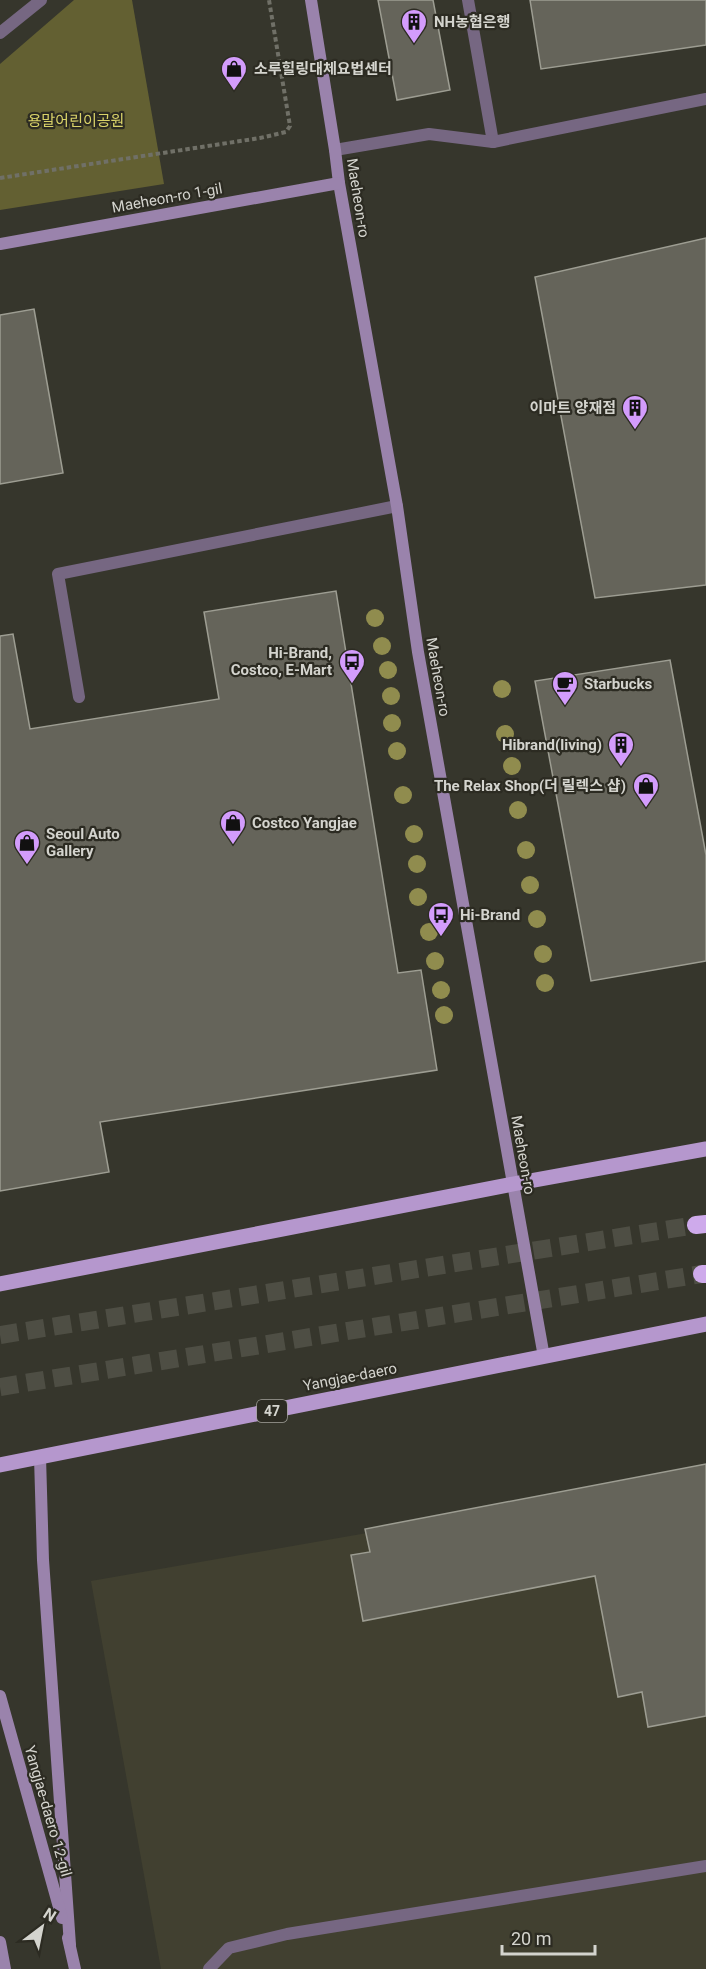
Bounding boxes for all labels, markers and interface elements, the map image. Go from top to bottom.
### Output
building icon: NH농협은행 [399,7,429,45]
place label: NH농협은행 [434,13,510,31]
shop icon: 소루힐링대체요법센터 [219,54,249,92]
place label: 소루힐링대체요법센터 [254,60,392,78]
park label: 용말어린이공원 [28,112,124,130]
street label: Maeheon-ro [343,157,373,239]
street label: Maeheon-ro 1-gil [110,179,224,217]
building icon: 이마트 양재점 [620,393,650,431]
place label: 이마트 양재점 [529,399,616,417]
street label: Maeheon-ro [422,636,454,718]
place label: Hi-Brand, Costco, E-Mart [231,644,332,679]
bus stop icon: Hi-Brand, Costco, E-Mart [337,647,367,685]
cafe icon: Starbucks [550,669,580,707]
place label: Starbucks [584,675,652,693]
building icon: Hibrand(living) [606,730,636,768]
place label: Hibrand(living) [502,736,602,754]
shop icon: The Relax Shop(더 릴렉스 샵) [631,771,661,809]
place label: The Relax Shop(더 릴렉스 샵) [434,777,626,795]
shop icon: Costco Yangjae [218,808,248,846]
place label: Costco Yangjae [252,814,357,832]
place label: Seoul Auto Gallery [46,825,120,860]
shop icon: Seoul Auto Gallery [12,828,42,866]
bus stop icon: Hi-Brand [426,900,456,938]
place label: Hi-Brand [460,906,520,924]
street label: Maeheon-ro [507,1114,539,1196]
street label: Yangjae-daero [302,1359,398,1395]
road number: 47 [257,1400,287,1422]
street label: Yangjae-daero 12-gil [21,1743,75,1879]
north arrow [12,1897,72,1957]
text: N [40,1904,60,1926]
scale bar [502,1918,595,1956]
text: 20 m [511,1928,551,1949]

